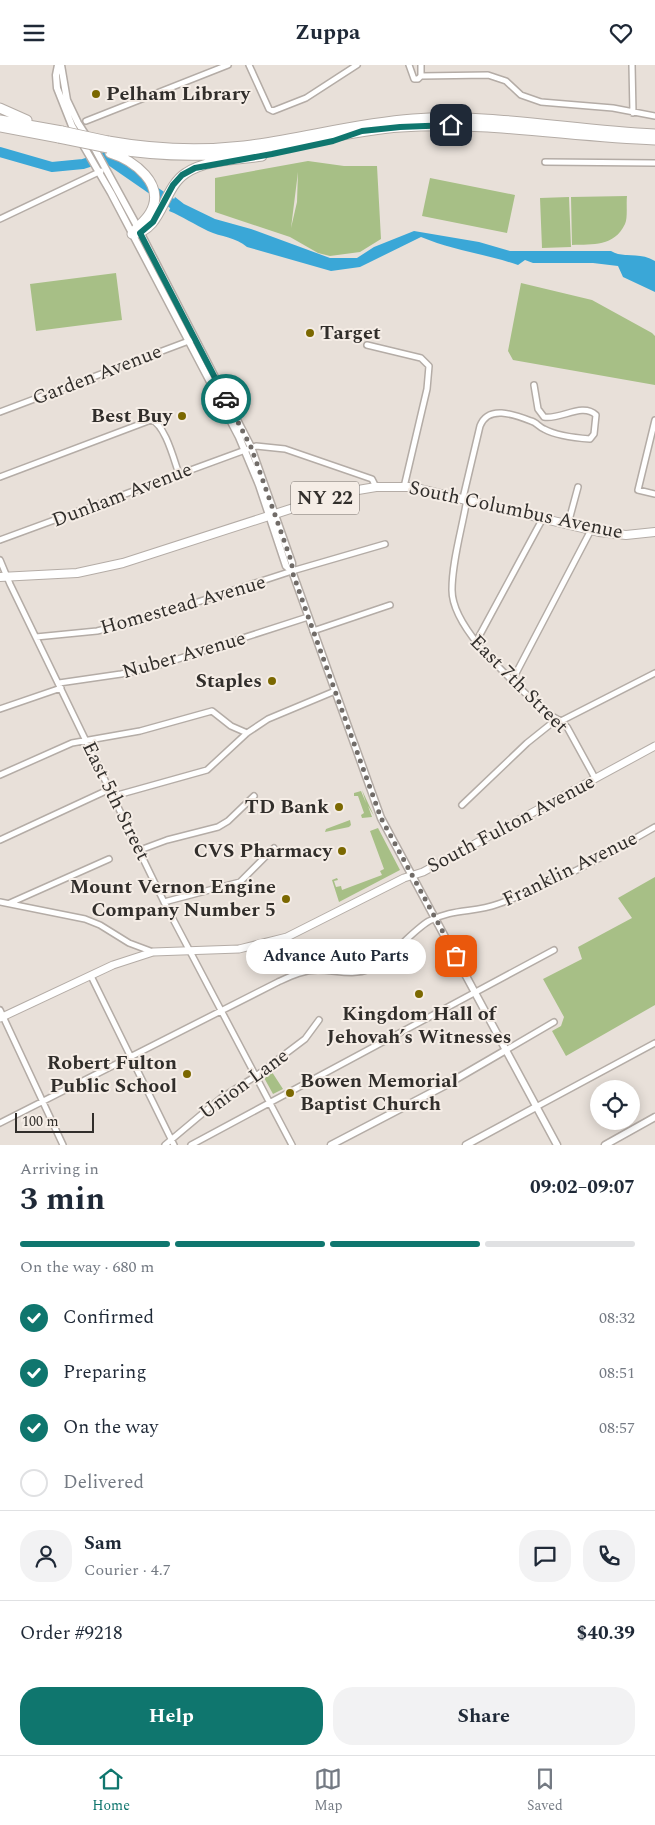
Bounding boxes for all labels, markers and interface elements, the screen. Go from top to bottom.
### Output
text: Zuppa [295,16,360,49]
icon: menu [20,19,48,47]
icon: heart [607,19,635,47]
place label: Pelham Library [106,79,251,109]
marker: Pelham Library [90,88,102,100]
pin [430,104,472,146]
icon: home [437,111,465,139]
place label: Target [320,318,381,348]
marker: Target [304,327,316,339]
street label: Garden Avenue [28,337,166,413]
courier [201,374,251,424]
icon: car [212,385,240,413]
place label: Best Buy [91,401,173,431]
marker: Best Buy [176,410,188,422]
street label: Dunham Avenue [48,454,196,536]
street label: South Columbus Avenue [406,473,626,547]
road number: NY 22 [291,481,359,514]
street label: Homestead Avenue [97,567,269,643]
street label: Nuber Avenue [119,623,249,687]
street label: East 7th Street [463,628,575,740]
place label: Staples [196,666,262,696]
marker: Staples [266,675,278,687]
street label: East 5th Street [74,736,158,866]
street label: South Fulton Avenue [422,767,600,881]
place label: TD Bank [245,792,329,822]
marker: TD Bank [333,801,345,813]
street label: Franklin Avenue [497,823,643,915]
place label: CVS Pharmacy [194,836,333,866]
marker: CVS Pharmacy [336,845,348,857]
place label: Mount Vernon Engine Company Number 5 [69,872,276,925]
marker: Mount Vernon Engine Company Number 5 [280,893,292,905]
pin [435,935,477,977]
callout: Advance Auto Parts [246,939,426,973]
icon: bag [442,942,470,970]
text: Advance Auto Parts [263,944,409,968]
marker: Kingdom Hall of Jehovah’s Witnesses [413,988,425,1000]
place label: Kingdom Hall of Jehovah’s Witnesses [327,999,511,1052]
street label: Union Lane [193,1041,295,1127]
place label: Robert Fulton Public School [47,1048,177,1101]
place label: Bowen Memorial Baptist Church [300,1066,458,1119]
marker: Robert Fulton Public School [181,1068,193,1080]
map controls [590,1080,640,1130]
button: locate [590,1080,640,1130]
marker: Bowen Memorial Baptist Church [284,1087,296,1099]
scale bar [15,1110,94,1133]
text: 100 m [22,1111,59,1132]
text: Arriving in [20,1157,99,1181]
text: 09:02–09:07 [530,1173,635,1202]
text: 3 min [20,1175,105,1224]
text: On the way · 680 m [20,1255,154,1279]
text: Confirmed [63,1303,154,1332]
icon: check [20,1304,48,1332]
text: 08:32 [599,1306,635,1330]
text: Preparing [63,1358,147,1387]
icon: check [20,1359,48,1387]
text: 08:51 [599,1361,635,1385]
text: On the way [63,1413,159,1442]
icon: check [20,1414,48,1442]
text: 08:57 [599,1416,635,1440]
text: Delivered [63,1468,144,1497]
text: Sam [84,1529,122,1558]
button: person [20,1530,72,1582]
button: chat [519,1530,571,1582]
button: phone [583,1530,635,1582]
text: Courier · 4.7 [84,1558,171,1582]
text: Order #9218 [20,1619,123,1648]
text: $40.39 [577,1619,635,1648]
button: Help [20,1687,323,1745]
button: Share [333,1687,635,1745]
tab: Home [92,1765,130,1816]
tab: Map [314,1765,343,1816]
tab: Saved [527,1765,563,1816]

